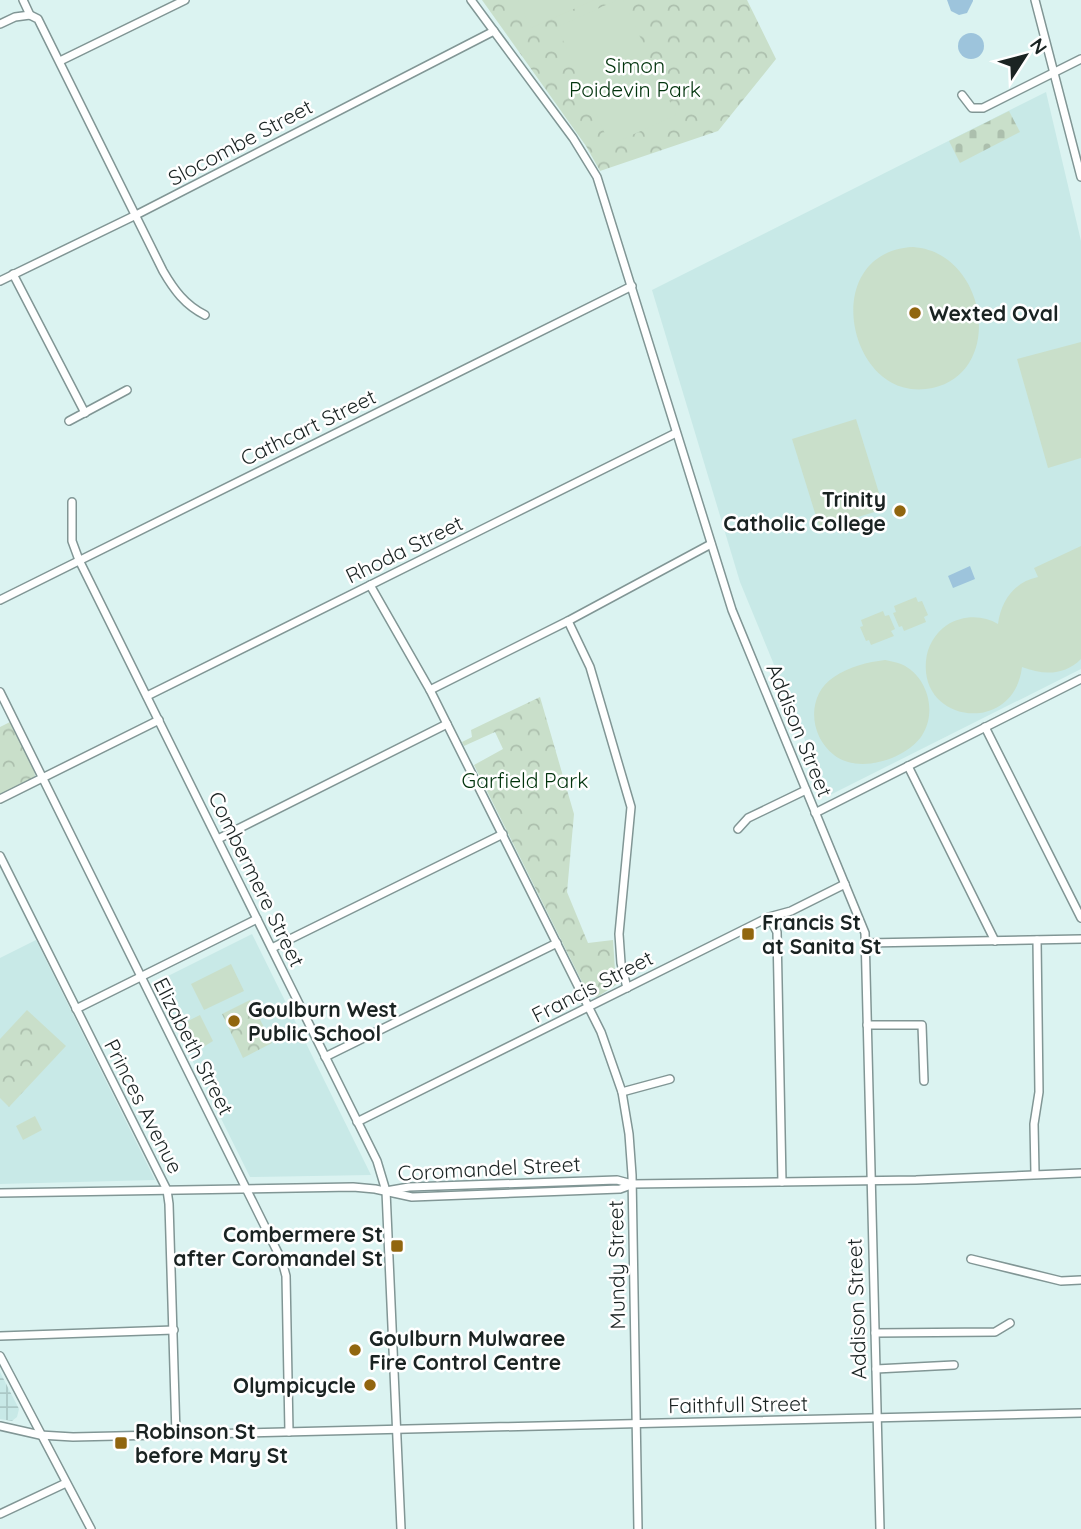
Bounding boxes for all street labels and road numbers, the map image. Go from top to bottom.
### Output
street label: Slocombe Street [163,93,317,191]
street label: Cathcart Street [236,383,380,471]
street label: Rhoda Street [341,509,467,589]
street label: Addison Street [761,660,839,800]
street label: Combermere Street [203,787,311,971]
street label: Francis Street [527,944,657,1028]
street label: Elizabeth Street [148,973,240,1119]
street label: Princes Avenue [99,1034,189,1178]
street label: Coromandel Street [397,1150,581,1186]
street label: Mundy Street [602,1200,630,1330]
street label: Addison Street [841,1238,871,1380]
street label: Faithfull Street [668,1390,808,1418]

